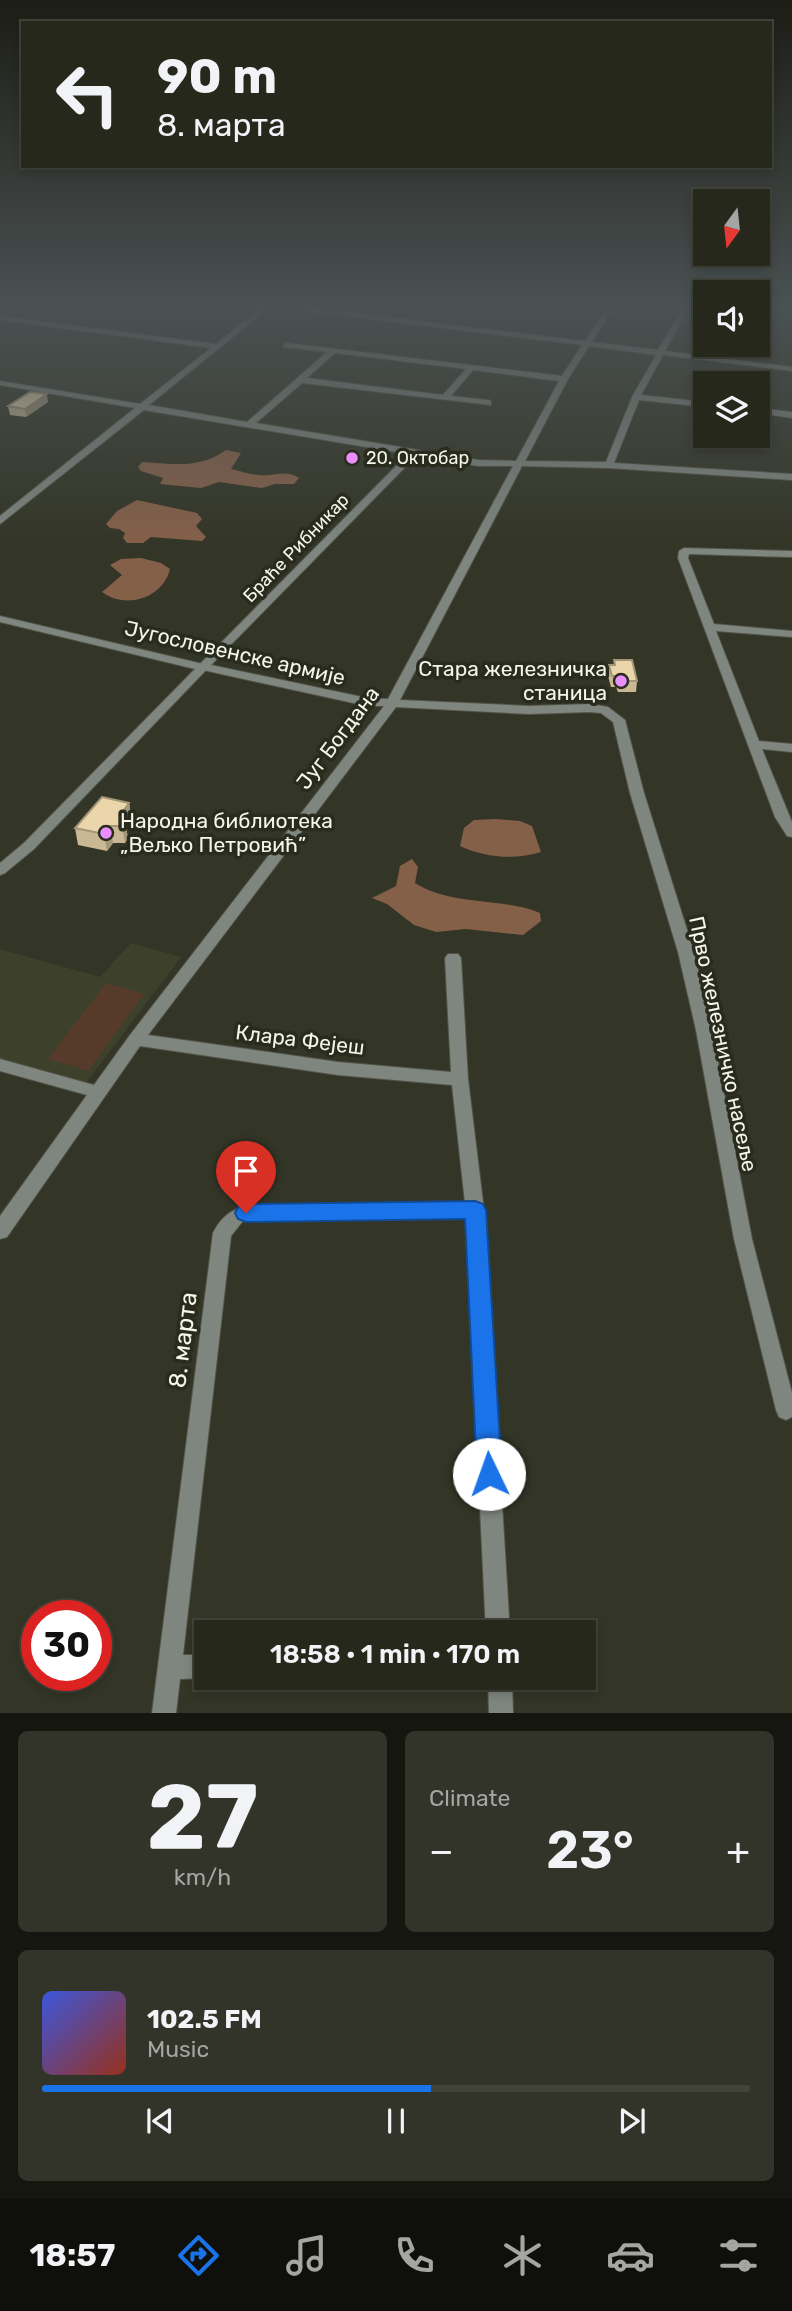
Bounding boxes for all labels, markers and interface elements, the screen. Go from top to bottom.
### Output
text: 90 m [157,47,277,105]
icon: left [42,49,133,140]
text: 8. марта [157,106,286,144]
north arrow [693,189,770,266]
map controls [693,189,770,448]
button: sound [693,280,770,357]
button: layers [693,371,770,448]
place label: 20. Октобар [366,447,469,469]
marker: 20. Октобар [344,450,360,466]
street label: Браће Рибникар [238,489,354,607]
street label: Југословенске армије [122,615,348,690]
place label: Стара железничка станица [418,656,607,705]
marker: Стара железничка станица [613,673,629,689]
street label: Југ Богдана [291,681,384,794]
place label: Народна библиотека „Вељко Петровић” [120,808,333,857]
marker: Народна библиотека „Вељко Петровић” [98,825,114,841]
street label: Прво железничко насеље [684,914,763,1174]
street label: Клара Фејеш [234,1019,366,1060]
pin [216,1141,276,1213]
icon: arrive [227,1152,265,1190]
street label: 8. марта [163,1290,203,1390]
position arrow [452,1437,526,1511]
speed limit sign: 30 [21,1600,112,1691]
text: 18:58 · 1 min · 170 m [270,1639,520,1670]
text: 27 [147,1763,258,1871]
text: Climate [429,1784,510,1812]
text: 23° [546,1819,634,1881]
text: − [429,1828,454,1874]
text: + [726,1828,750,1874]
text: km/h [174,1863,231,1891]
text: 102.5 FM [147,2004,262,2035]
text: Music [147,2035,209,2063]
icon: previous [141,2102,179,2140]
icon: pause [377,2102,415,2140]
icon: next [613,2102,651,2140]
icon: directions [174,2231,223,2280]
icon: music [282,2231,331,2280]
icon: phone [390,2231,439,2280]
icon: climate [498,2231,547,2280]
icon: car [606,2231,655,2280]
icon: filters [714,2231,763,2280]
text: 18:57 [29,2236,115,2274]

